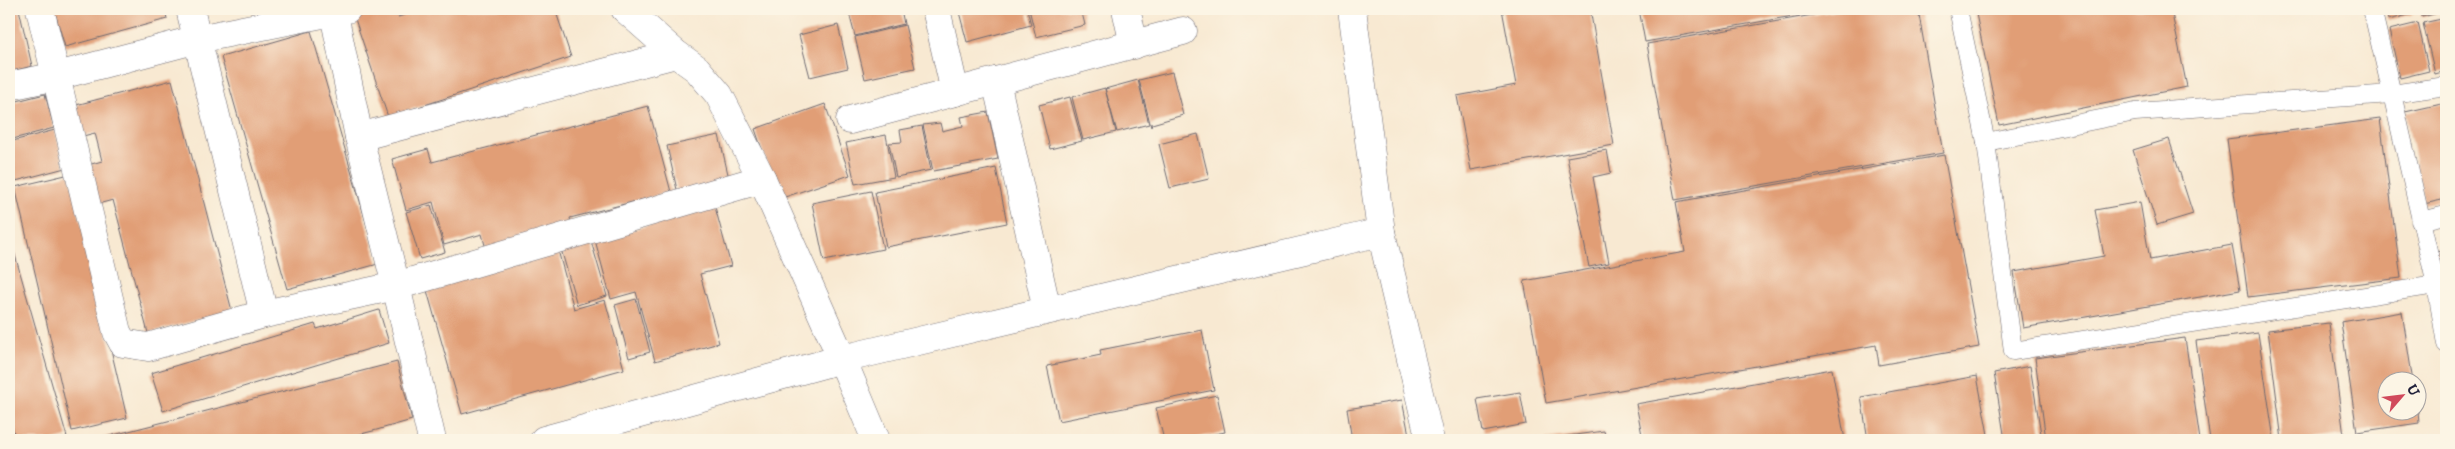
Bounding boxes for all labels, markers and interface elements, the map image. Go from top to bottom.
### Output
north arrow [2378,372,2428,422]
text: U [2402,381,2423,400]

